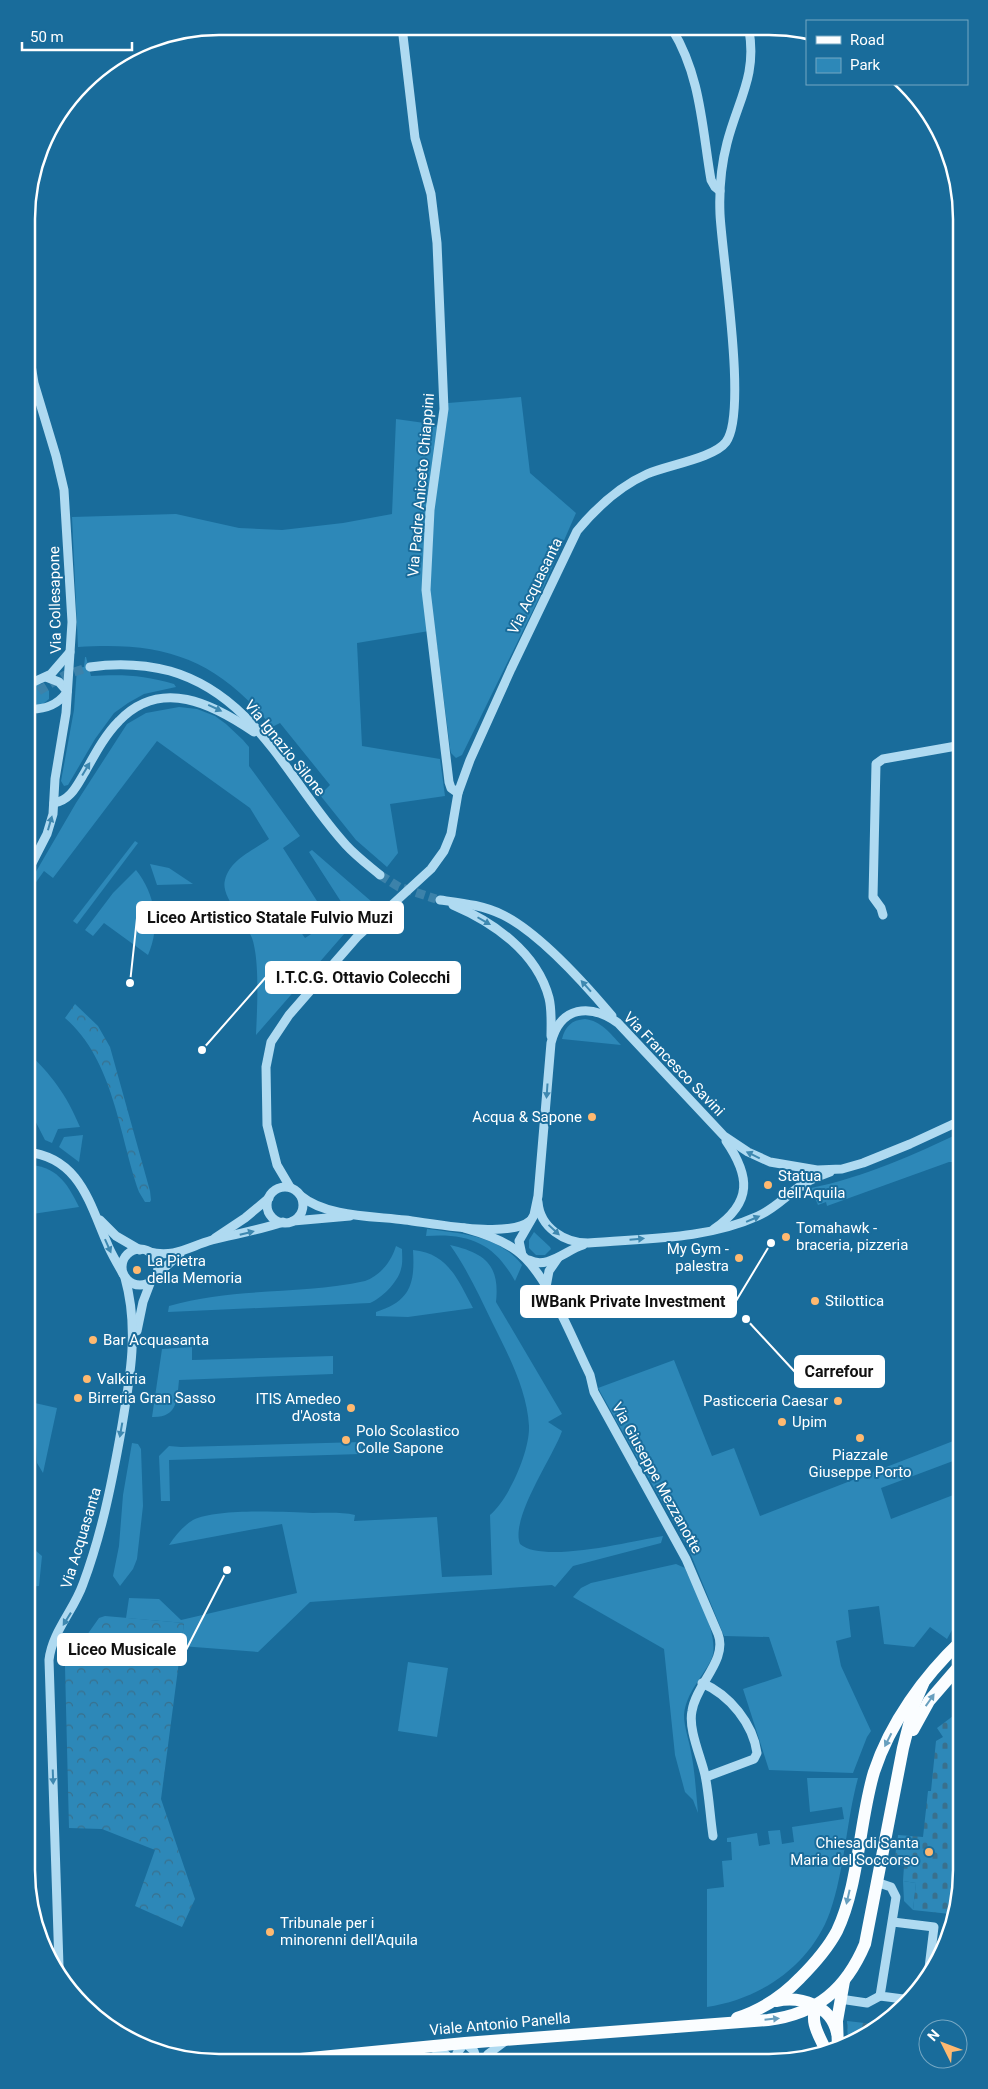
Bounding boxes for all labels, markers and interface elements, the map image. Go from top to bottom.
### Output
scale bar [22,20,132,52]
legend [806,20,968,85]
text: 50 m [30,28,64,46]
text: Road [850,31,884,49]
text: Park [850,56,881,74]
street label: Via Padre Aniceto Chiappini [404,392,438,578]
street label: Via Acquasanta [504,535,566,637]
street label: Via Collesapone [45,546,65,654]
street label: Via Ignazio Silone [241,696,329,800]
one-way arrow [208,704,222,712]
one-way arrow [82,763,91,776]
one-way arrow [47,815,55,830]
callout: Liceo Artistico Statale Fulvio Muzi [137,902,403,933]
text: Liceo Artistico Statale Fulvio Muzi [147,908,393,927]
one-way arrow [478,916,491,925]
callout: I.T.C.G. Ottavio Colecchi [266,962,460,993]
text: I.T.C.G. Ottavio Colecchi [276,968,450,987]
one-way arrow [580,981,592,993]
street label: Via Francesco Savini [620,1008,728,1120]
one-way arrow [542,1084,550,1100]
place label: Acqua & Sapone [472,1108,582,1126]
marker: Acqua & Sapone [586,1111,598,1123]
one-way arrow [746,1151,761,1159]
place label: Statua dell'Aquila [778,1167,846,1202]
marker: Statua dell'Aquila [762,1179,774,1191]
one-way arrow [745,1214,760,1222]
place label: Tomahawk - braceria, pizzeria [796,1219,908,1254]
one-way arrow [547,1224,559,1236]
one-way arrow [240,1229,255,1237]
marker: Tomahawk - braceria, pizzeria [780,1231,792,1243]
one-way arrow [629,1235,645,1243]
one-way arrow [105,1239,113,1253]
place label: My Gym - palestra [667,1240,729,1275]
place label: La Pietra della Memoria [147,1252,242,1287]
marker: My Gym - palestra [733,1252,745,1264]
marker: La Pietra della Memoria [131,1264,143,1276]
callout: IWBank Private Investment [521,1286,736,1317]
text: IWBank Private Investment [531,1292,726,1311]
place label: Stilottica [825,1292,884,1310]
marker: Stilottica [809,1295,821,1307]
place label: Bar Acquasanta [103,1331,209,1349]
marker: Bar Acquasanta [87,1334,99,1346]
callout: Carrefour [795,1356,884,1387]
text: Carrefour [805,1362,874,1381]
place label: Valkiria [97,1370,146,1388]
marker: Valkiria [81,1373,93,1385]
place label: Birreria Gran Sasso [88,1389,216,1407]
place label: ITIS Amedeo d'Aosta [256,1390,341,1425]
marker: Birreria Gran Sasso [72,1392,84,1404]
place label: Pasticceria Caesar [703,1392,828,1410]
marker: Pasticceria Caesar [832,1395,844,1407]
street label: Via Giuseppe Mezzanotte [608,1399,706,1557]
marker: ITIS Amedeo d'Aosta [345,1402,357,1414]
place label: Upim [792,1413,827,1431]
marker: Upim [776,1416,788,1428]
one-way arrow [117,1422,125,1438]
place label: Polo Scolastico Colle Sapone [356,1422,460,1457]
marker: Piazzale Giuseppe Porto [854,1432,866,1444]
marker: Polo Scolastico Colle Sapone [340,1434,352,1446]
place label: Piazzale Giuseppe Porto [808,1446,912,1481]
street label: Via Acquasanta [57,1485,105,1591]
one-way arrow [62,1612,71,1625]
callout: Liceo Musicale [58,1634,186,1665]
text: Liceo Musicale [68,1640,176,1659]
one-way arrow [925,1694,935,1707]
one-way arrow [884,1733,892,1747]
one-way arrow [49,1769,57,1785]
place label: Chiesa di Santa Maria del Soccorso [790,1834,919,1869]
marker: Chiesa di Santa Maria del Soccorso [923,1846,935,1858]
one-way arrow [844,1889,852,1904]
place label: Tribunale per i minorenni dell'Aquila [280,1914,418,1949]
marker: Tribunale per i minorenni dell'Aquila [264,1926,276,1938]
street label: Viale Antonio Panella [429,2009,571,2039]
one-way arrow [764,2015,780,2023]
north arrow [918,2019,968,2069]
text: N [924,2026,943,2044]

